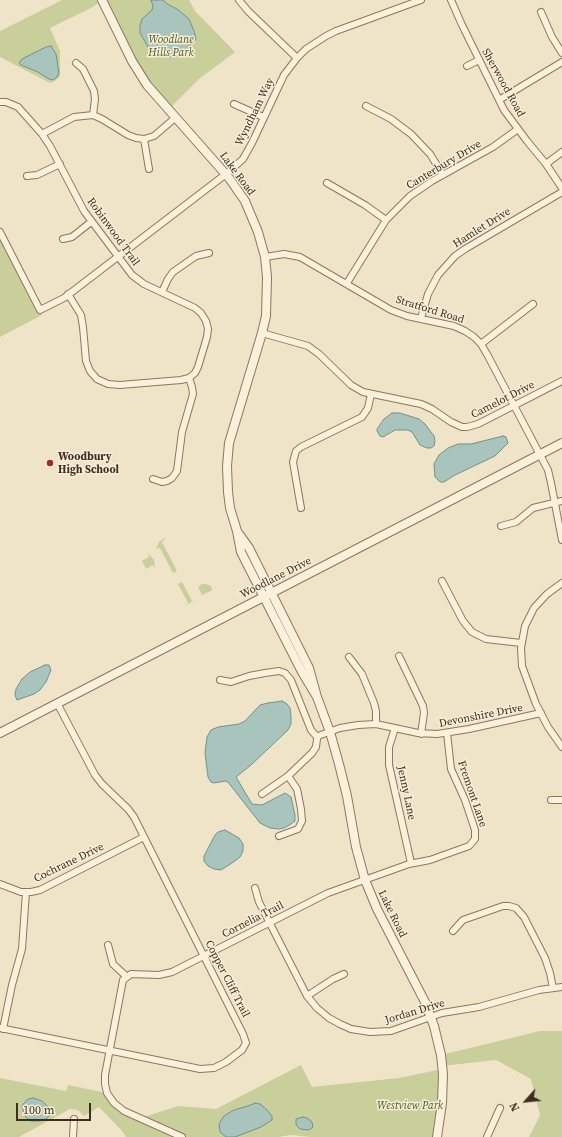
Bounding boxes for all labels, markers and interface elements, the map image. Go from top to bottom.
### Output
park label: Woodlane Hills Park [148,33,194,59]
street label: Sherwood Road [479,46,527,120]
street label: Wyndham Way [233,76,277,148]
street label: Canterbury Drive [404,137,484,193]
street label: Lake Road [216,150,258,198]
street label: Robinwood Trail [84,195,142,269]
street label: Hamlet Drive [451,205,513,251]
street label: Stratford Road [394,293,466,327]
street label: Camelot Drive [469,378,537,422]
place label: Woodbury High School [58,450,119,476]
marker: Woodbury High School [45,458,55,468]
street label: Woodlane Drive [238,554,314,602]
street label: Devonshire Drive [438,701,524,731]
street label: Fremont Lane [454,759,490,829]
street label: Jenny Lane [394,765,418,821]
street label: Cochrane Drive [32,840,106,886]
street label: Lake Road [375,888,409,940]
street label: Cornelia Trail [220,899,286,941]
street label: Copper Cliff Trail [202,938,252,1020]
street label: Jordan Drive [383,997,447,1027]
north arrow [506,1081,546,1121]
scale bar [18,1095,93,1121]
park label: Westview Park [377,1099,443,1113]
text: N [506,1100,523,1114]
text: 100 m [23,1102,55,1118]

